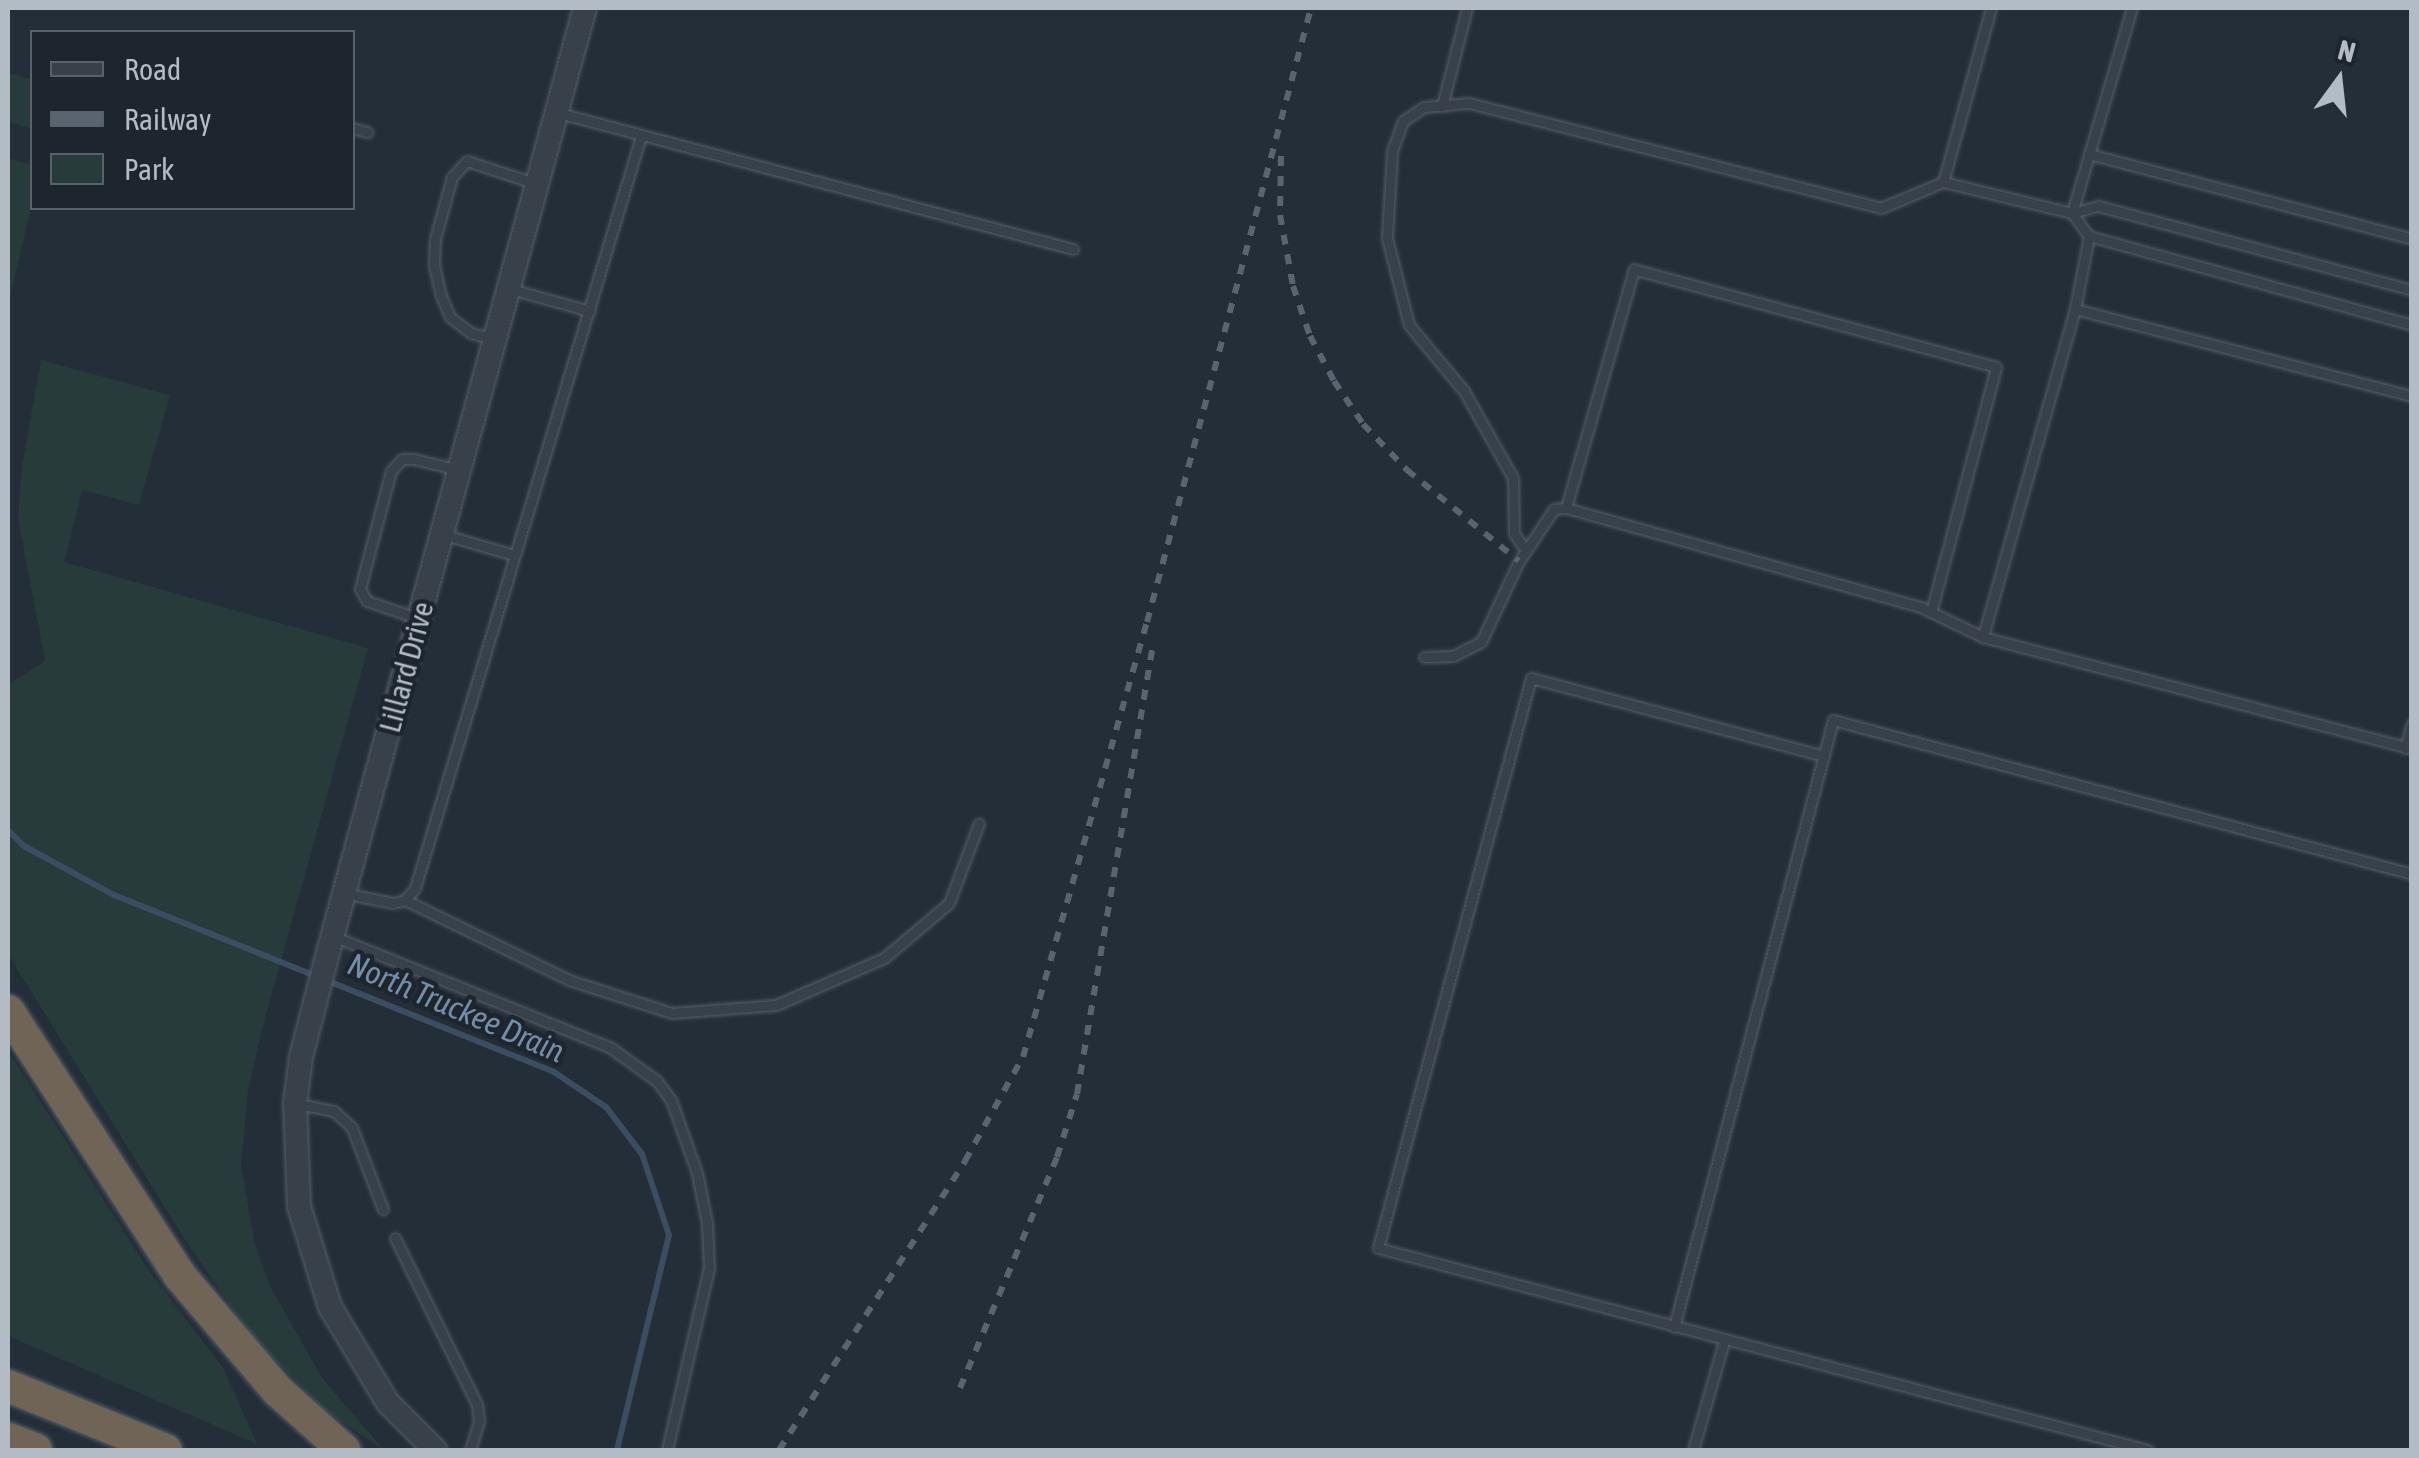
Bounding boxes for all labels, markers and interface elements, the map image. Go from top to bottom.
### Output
legend [30,30,355,210]
north arrow [2289,30,2389,130]
text: N [2335,33,2359,69]
text: Road [124,52,181,86]
text: Railway [124,102,211,136]
text: Park [124,152,174,186]
street label: Lillard Drive [371,598,441,736]
water label: North Truckee Drain [342,945,570,1071]

